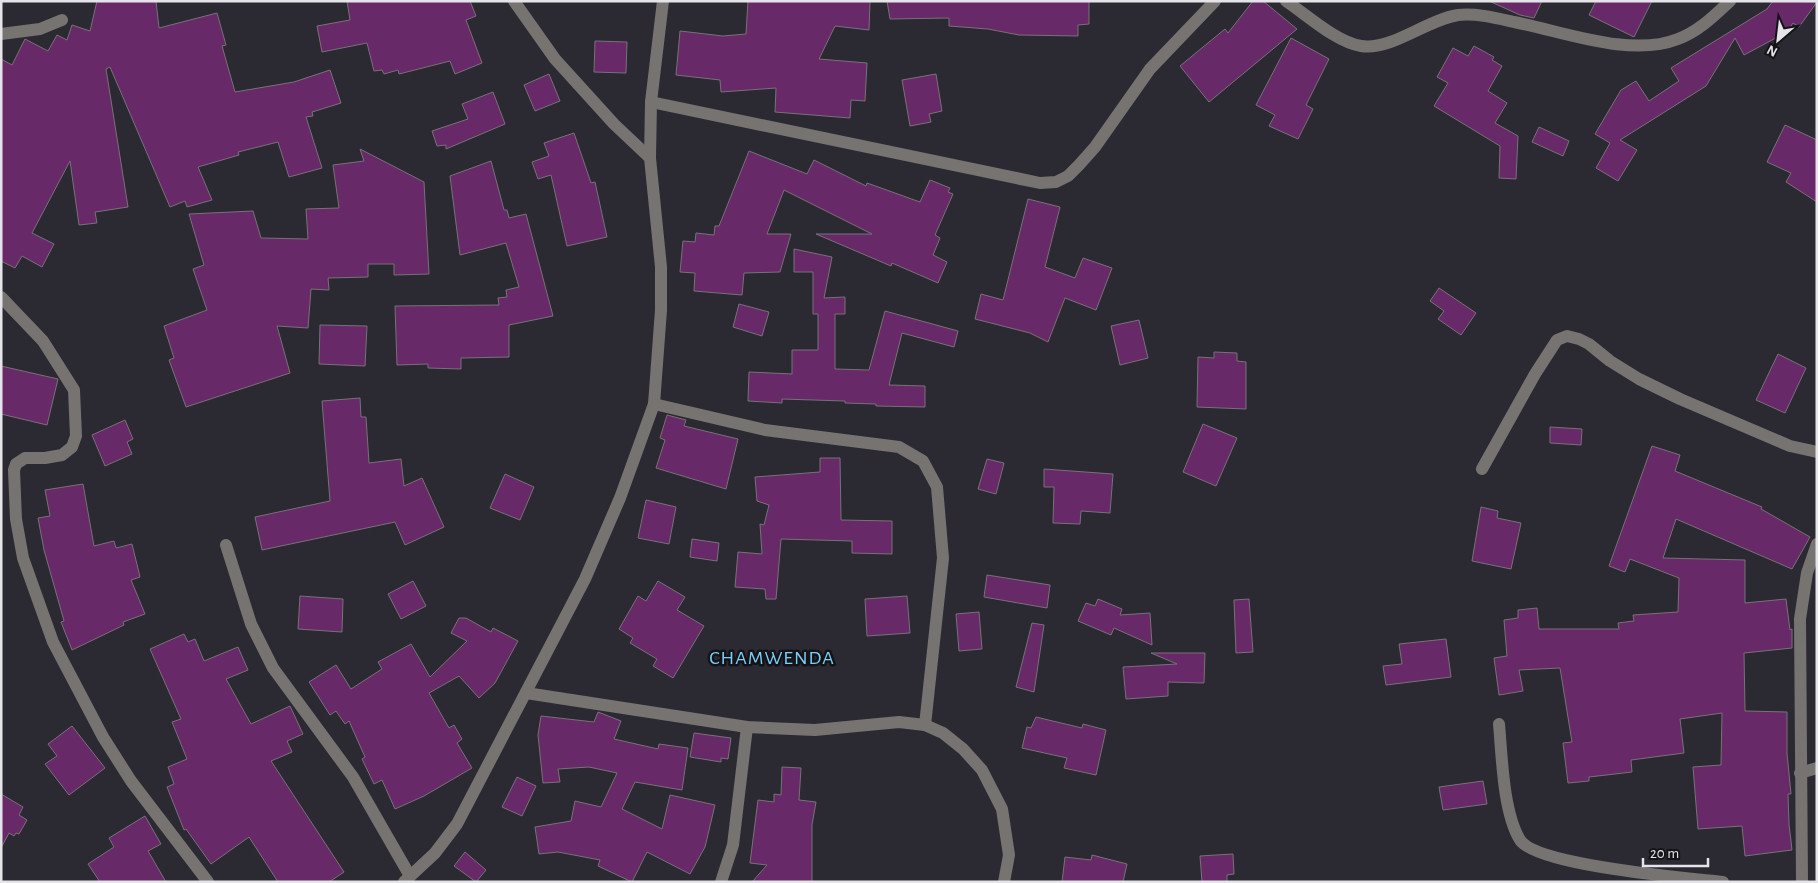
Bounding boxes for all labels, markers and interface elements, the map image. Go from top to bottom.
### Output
north arrow [1753,15,1803,65]
text: N [1765,42,1780,59]
district label: CHAMWENDA [709,648,835,668]
scale bar [1643,836,1708,868]
text: 20 m [1650,846,1679,861]

